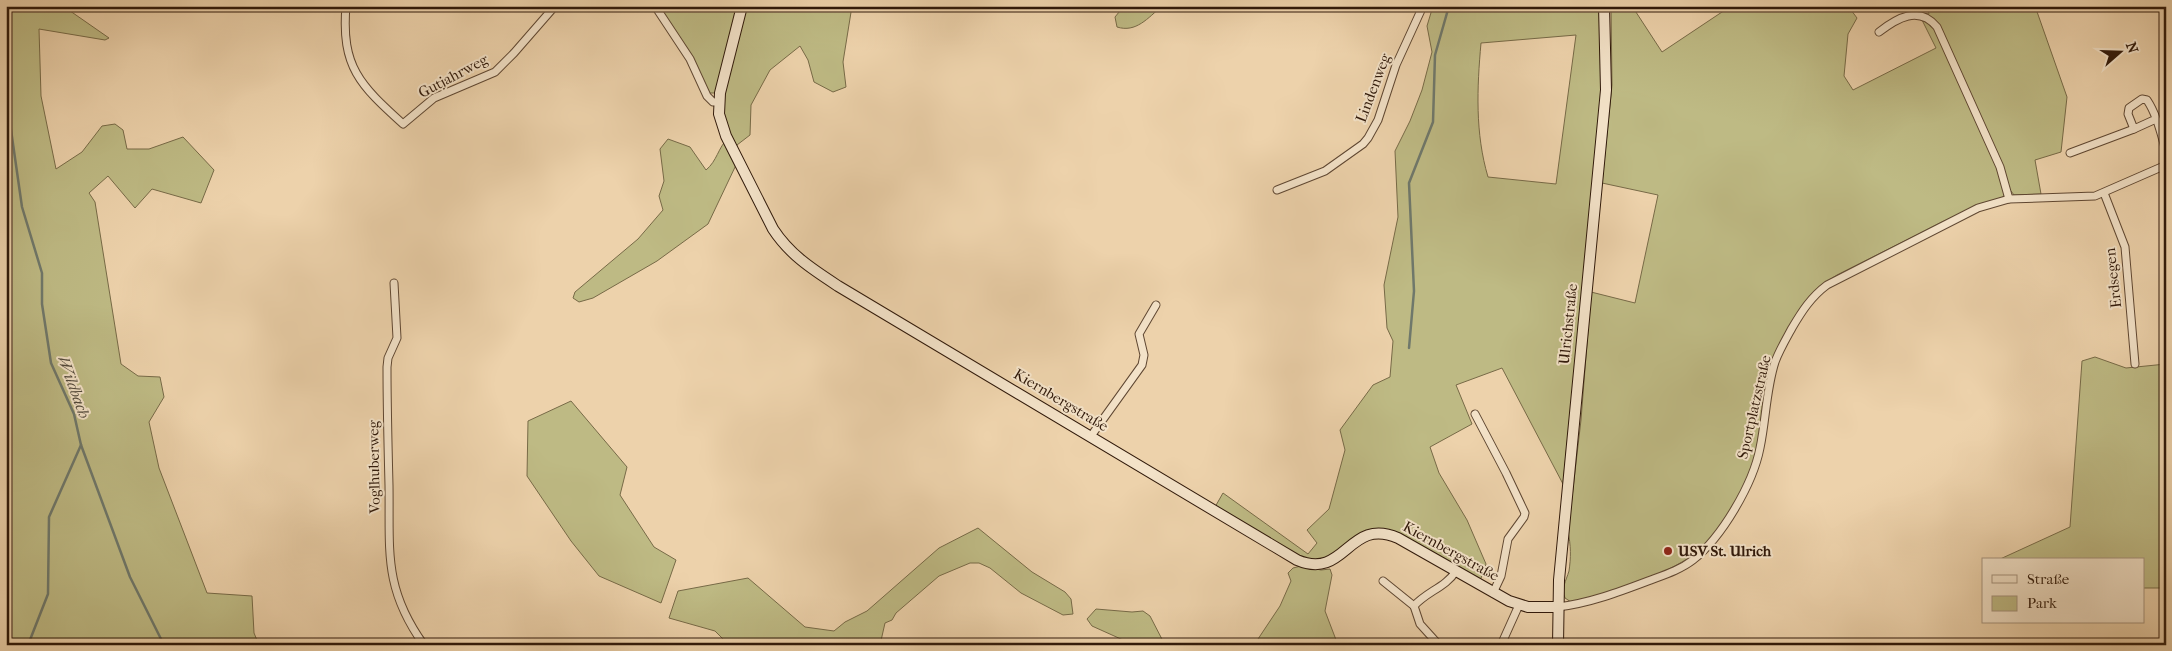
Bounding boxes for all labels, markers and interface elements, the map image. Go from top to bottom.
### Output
north arrow [2094,28,2144,78]
text: N [2122,40,2142,56]
street label: Gutjahrweg [415,50,492,102]
street label: Lindenweg [1352,50,1395,125]
street label: Erdsegen [2101,247,2125,309]
street label: Ulrichstraße [1555,282,1581,365]
water label: Wildbach [54,353,94,421]
street label: Sportplatzstraße [1733,353,1775,461]
street label: Kiernbergstraße [1010,365,1112,436]
street label: Voglhuberweg [364,419,384,515]
street label: Kiernbergstraße [1400,517,1503,585]
place label: USV St. Ulrich [1677,542,1772,560]
marker: USV St. Ulrich [1662,545,1674,557]
legend [1982,558,2144,624]
text: Straße [2027,570,2070,588]
text: Park [2027,594,2057,612]

